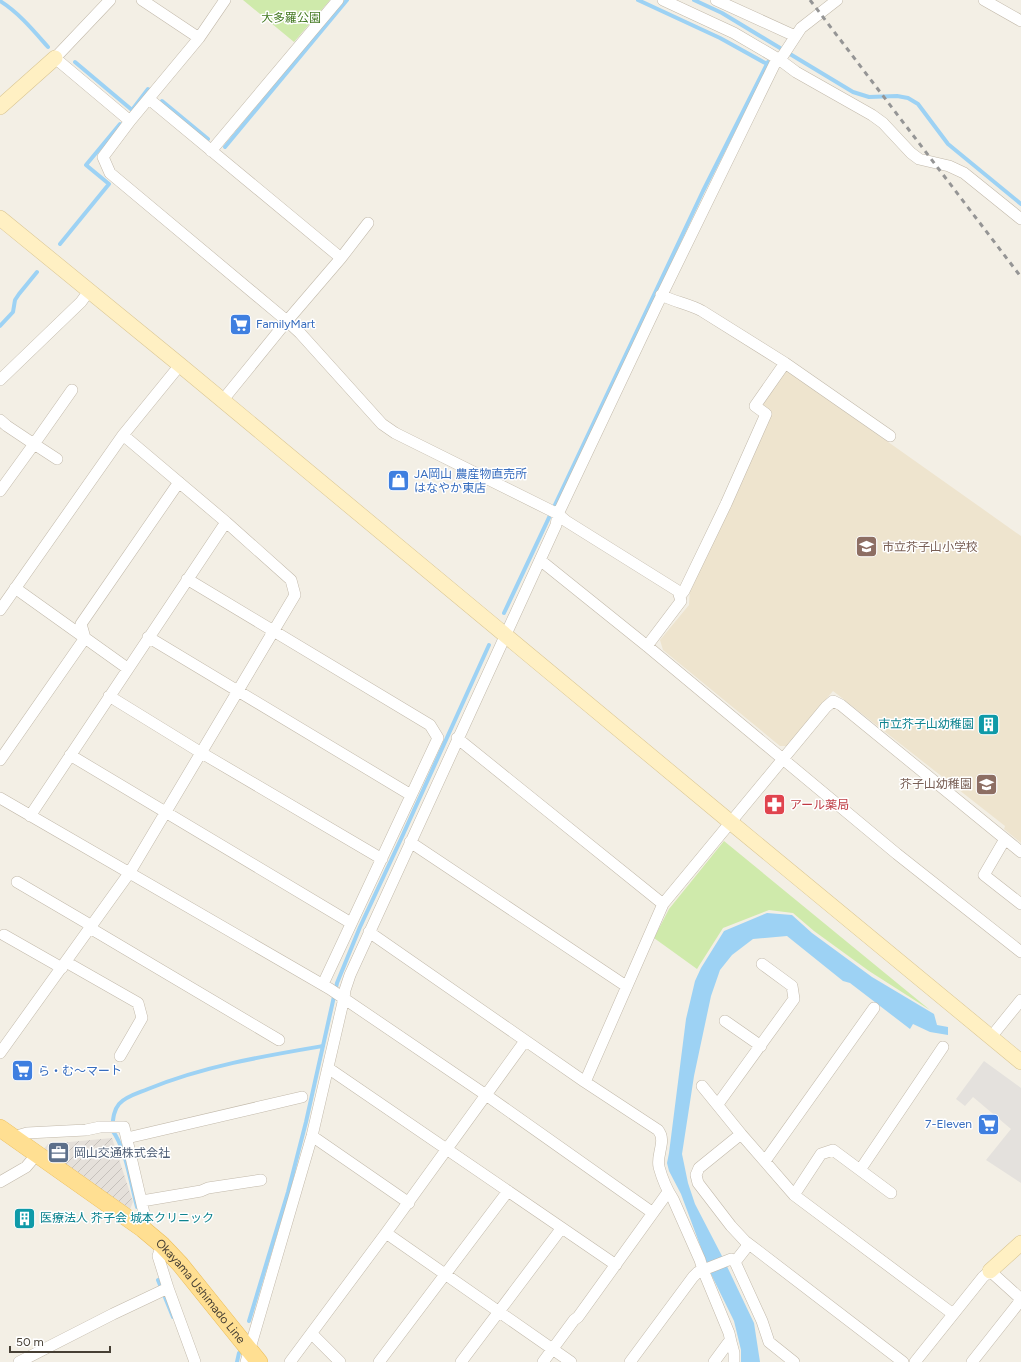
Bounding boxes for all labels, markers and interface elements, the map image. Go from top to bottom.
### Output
park label: 大多羅公園 [261,11,321,25]
supermarket icon: FamilyMart [228,311,254,337]
place label: FamilyMart [256,317,316,331]
place label: JA岡山 農産物直売所 はなやか東店 [414,467,527,495]
shop icon: JA岡山 農産物直売所 はなやか東店 [386,468,412,494]
school or university icon: 市立芥子山小学校 [853,534,879,560]
place label: 市立芥子山小学校 [882,540,978,554]
building icon: 市立芥子山幼稚園 [976,711,1002,737]
place label: 市立芥子山幼稚園 [878,717,974,731]
school or university icon: 芥子山幼稚園 [974,771,1000,797]
place label: 芥子山幼稚園 [900,777,972,791]
pharmacy icon: アール薬局 [761,792,787,818]
place label: アール薬局 [790,798,849,812]
supermarket icon: ら・む〜マート [9,1058,35,1084]
place label: ら・む〜マート [38,1064,122,1078]
supermarket icon: 7-Eleven [975,1111,1001,1137]
place label: 7-Eleven [925,1117,972,1131]
office icon: 岡山交通株式会社 [45,1140,71,1166]
place label: 岡山交通株式会社 [74,1146,170,1160]
building icon: 医療法人 芥子会 城本クリニック [12,1205,38,1231]
place label: 医療法人 芥子会 城本クリニック [40,1211,214,1225]
street label: Okayama Ushimado Line [153,1236,248,1346]
scale bar [10,1328,110,1354]
text: 50 m [16,1335,44,1349]

